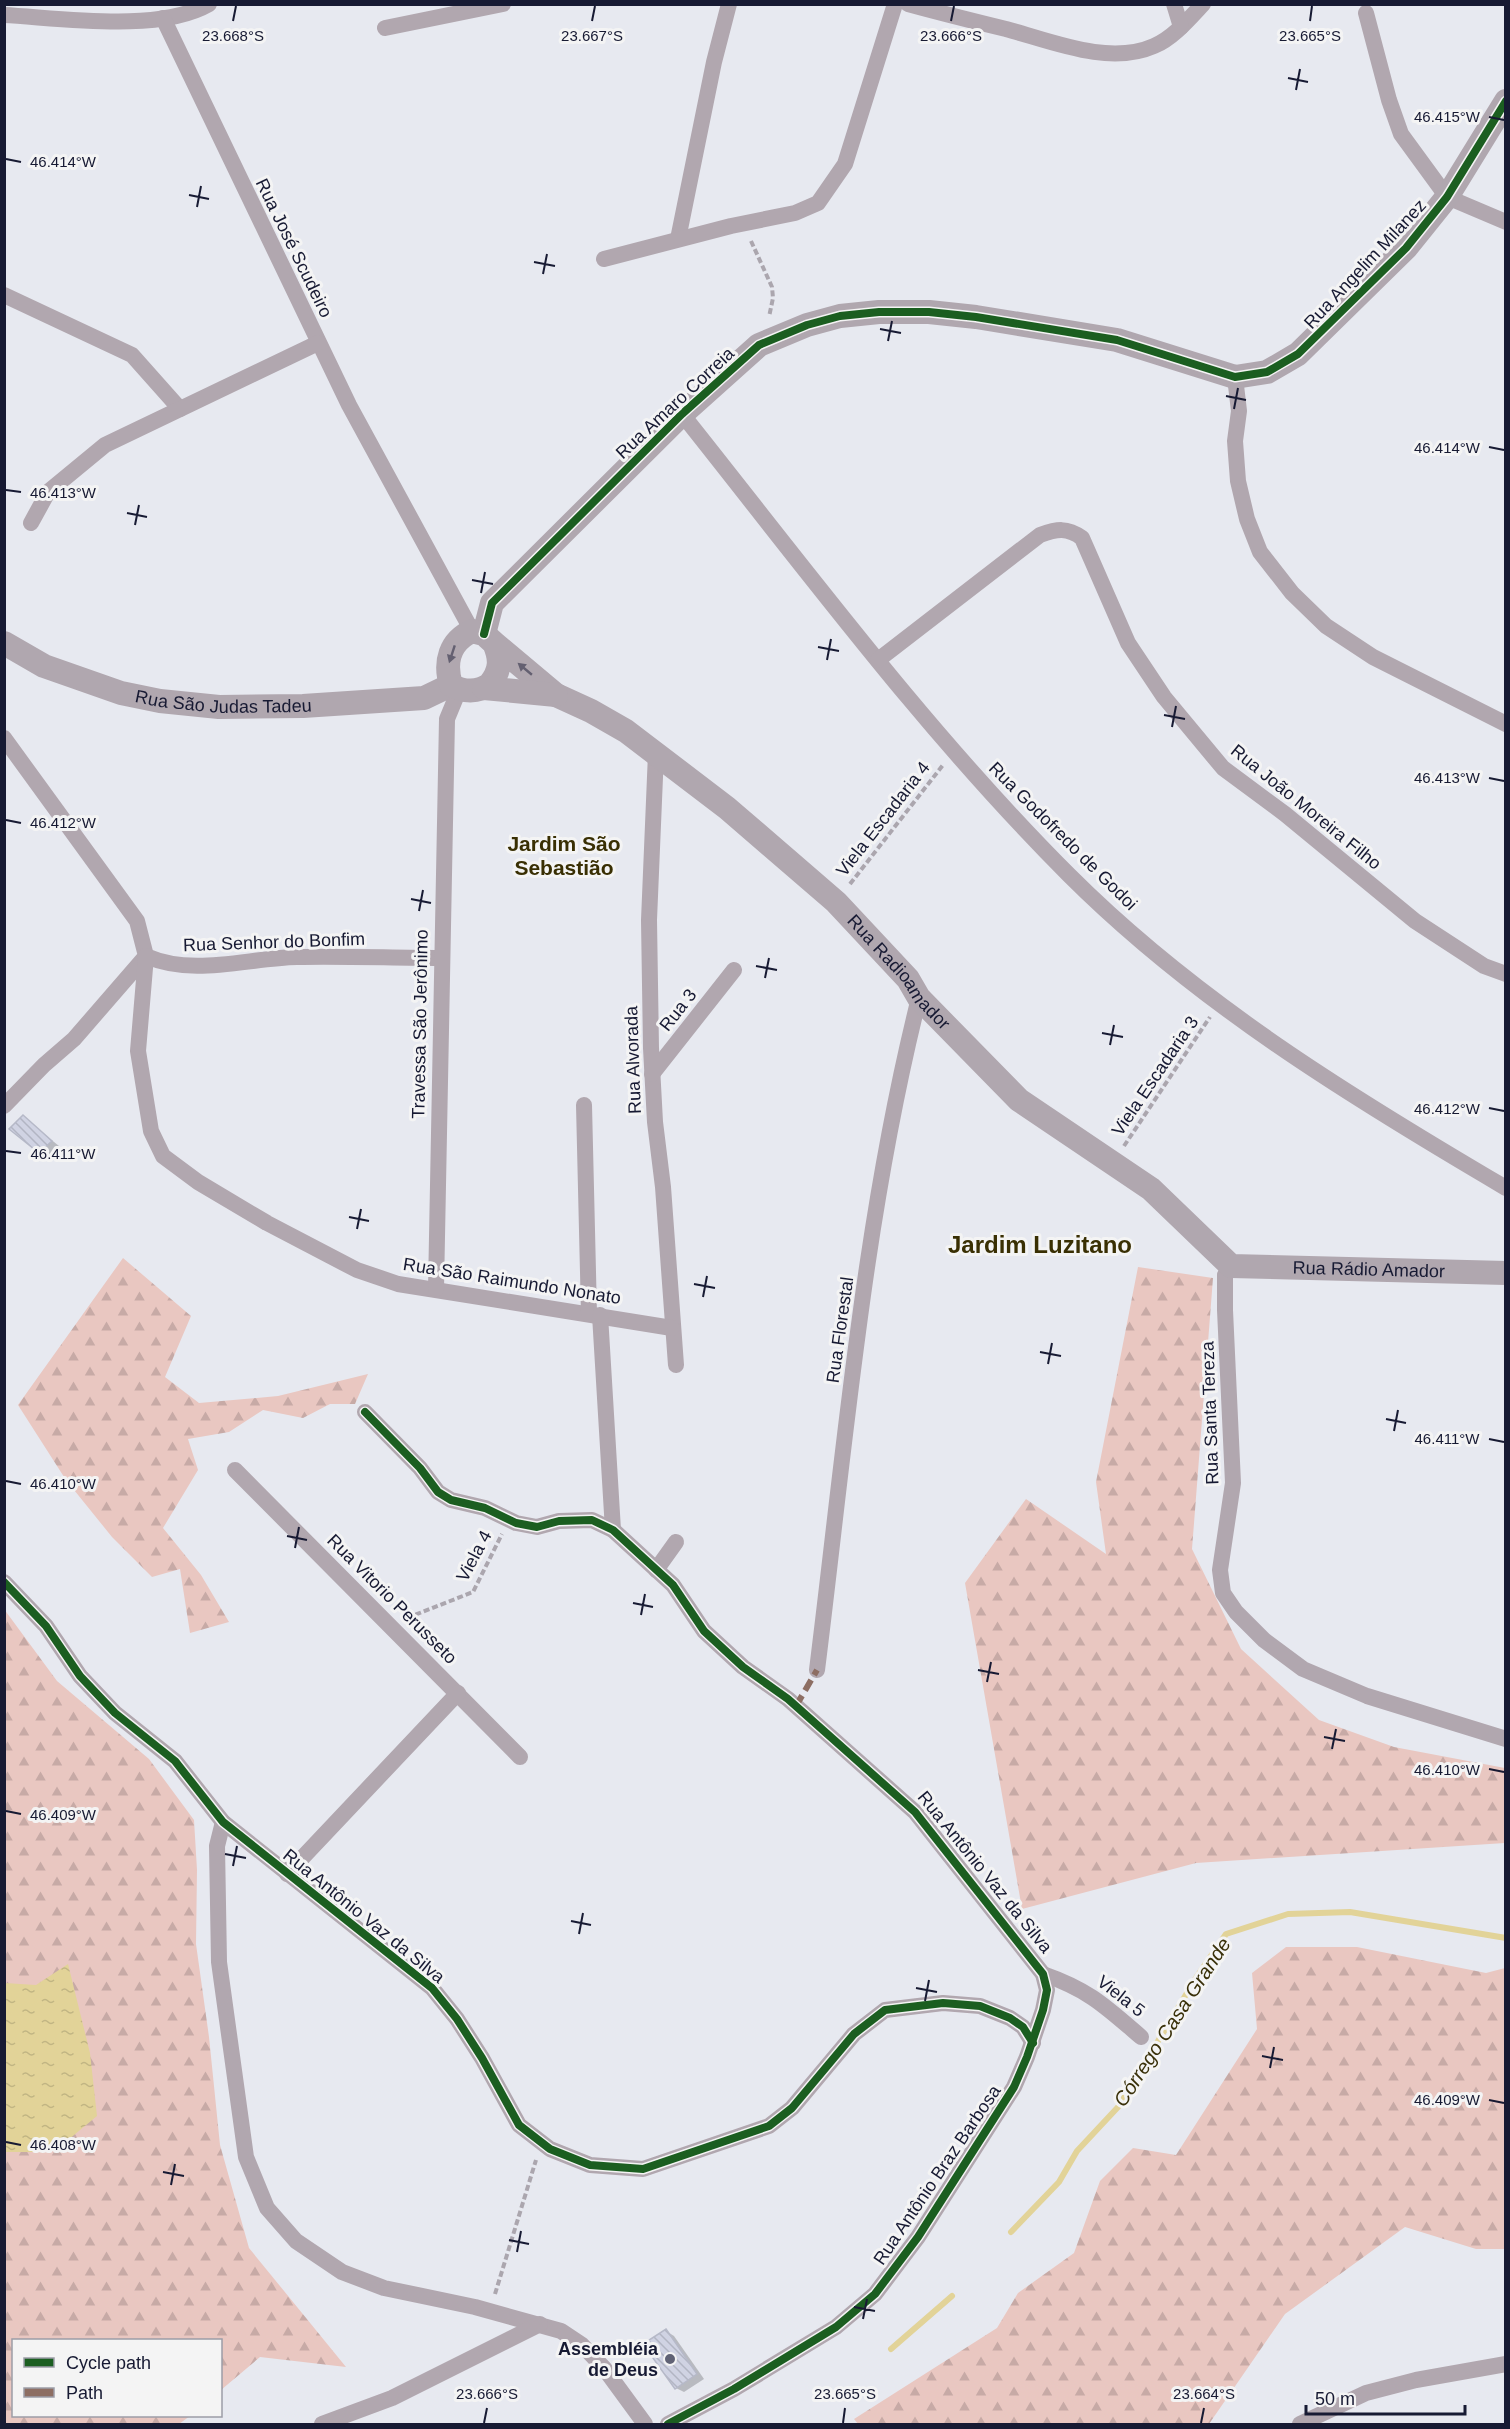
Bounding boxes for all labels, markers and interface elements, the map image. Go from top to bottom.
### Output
text: 23.668°S [202,27,264,44]
text: 23.667°S [561,27,623,44]
text: 23.666°S [920,27,982,44]
text: 23.665°S [1279,27,1341,44]
text: 46.415°W [1414,108,1481,125]
text: 46.414°W [30,153,97,170]
street label: Rua José Scudeiro [252,175,336,321]
street label: Rua Angelim Milanez [1300,195,1430,333]
street label: Rua Amaro Correia [612,342,739,463]
text: 46.414°W [1414,439,1481,456]
text: 46.413°W [30,484,97,501]
one-way arrow [447,645,456,663]
one-way arrow [518,663,533,676]
street label: Rua São Judas Tadeu [133,686,312,717]
street label: Rua João Moreira Filho [1227,740,1385,874]
street label: Viela Escadaria 4 [832,758,934,880]
street label: Rua Godofredo de Godoi [985,758,1141,914]
text: 46.413°W [1414,769,1481,786]
text: 46.412°W [30,814,97,831]
district label: Jardim São Sebastião [507,832,621,879]
street label: Rua Radioamador [843,911,954,1034]
street label: Rua Senhor do Bonfim [183,929,365,955]
street label: Travessa São Jerônimo [408,929,432,1119]
street label: Rua 3 [655,985,701,1035]
street label: Rua Alvorada [621,1005,645,1114]
street label: Viela Escadaria 3 [1108,1012,1202,1140]
text: 46.412°W [1414,1100,1481,1117]
text: 46.411°W [31,1145,96,1162]
district label: Jardim Luzitano [948,1231,1132,1258]
street label: Rua São Raimundo Nonato [402,1254,622,1308]
street label: Rua Rádio Amador [1293,1258,1445,1281]
street label: Rua Florestal [823,1276,857,1384]
street label: Rua Santa Tereza [1197,1340,1223,1485]
text: 46.411°W [1415,1430,1480,1447]
text: 46.410°W [30,1475,97,1492]
street label: Viela 4 [452,1527,496,1585]
street label: Rua Vitorio Perusseto [323,1530,461,1668]
text: 46.410°W [1414,1761,1481,1778]
street label: Rua Antônio Vaz da Silva [914,1787,1057,1957]
text: 46.409°W [30,1806,97,1823]
street label: Rua Antônio Vaz da Silva [279,1845,449,1988]
water label: Córrego Casa Grande [1109,1933,1235,2111]
street label: Viela 5 [1093,1971,1149,2021]
street label: Rua Antônio Braz Barbosa [869,2081,1005,2269]
text: 46.409°W [1414,2091,1481,2108]
text: 46.408°W [30,2136,97,2153]
legend [12,2339,222,2417]
place label: Assembléia de Deus [558,2339,659,2380]
marker: Assembléia de Deus [663,2352,677,2366]
text: Cycle path [66,2353,151,2373]
scale bar [1306,2378,1465,2416]
text: Path [66,2383,103,2403]
text: 23.666°S [456,2385,518,2402]
text: 23.665°S [814,2385,876,2402]
text: 23.664°S [1173,2385,1235,2402]
text: 50 m [1315,2389,1355,2409]

